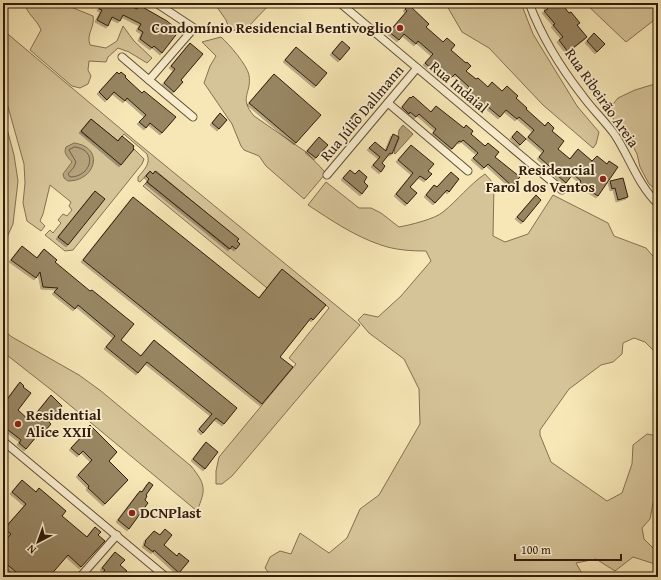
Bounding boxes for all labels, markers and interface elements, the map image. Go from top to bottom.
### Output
place label: Condomínio Residencial Bentivoglio [152,17,392,38]
marker: Condomínio Residencial Bentivoglio [395,23,405,33]
street label: Rua Ribeirão Areia [560,44,644,152]
street label: Rua Indaial [425,56,493,117]
street label: Rua Júlio Dallmann [315,59,409,165]
place label: Residencial Farol dos Ventos [486,159,595,197]
marker: Residencial Farol dos Ventos [598,174,608,184]
place label: Residential Alice XXII [26,404,102,442]
marker: Residential Alice XXII [13,419,23,429]
place label: DCNPlast [140,502,202,523]
marker: DCNPlast [127,508,137,518]
north arrow [18,522,58,562]
scale bar [515,536,621,562]
text: N [23,541,39,558]
text: 100 m [521,541,551,558]

